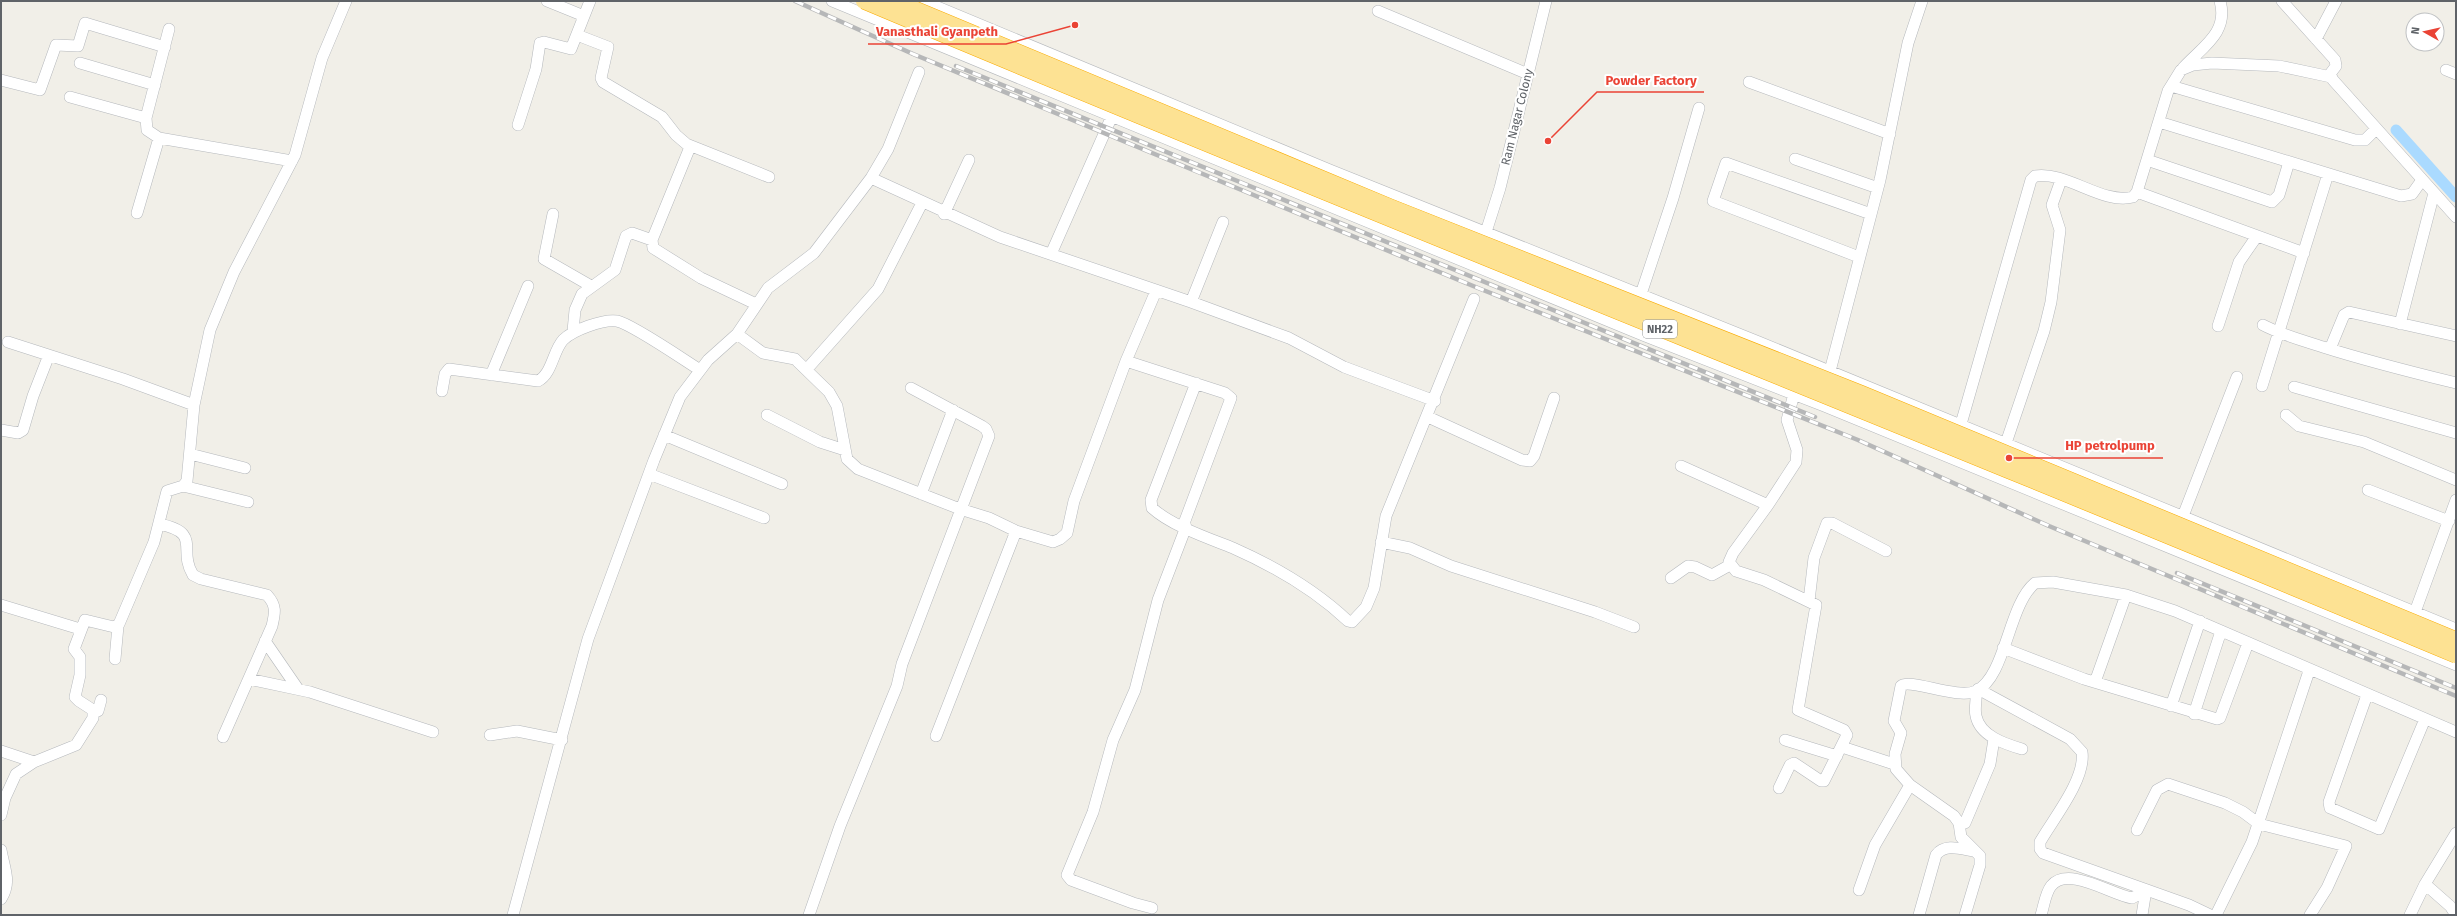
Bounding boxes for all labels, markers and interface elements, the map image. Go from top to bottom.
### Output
north arrow [2405,12,2445,52]
callout: Vanasthali Gyanpeth [868,19,1006,44]
text: Vanasthali Gyanpeth [875,24,998,39]
text: N [2409,26,2423,35]
street label: Ram Nagar Colony [1498,67,1536,167]
callout: Powder Factory [1597,67,1704,92]
text: Powder Factory [1605,73,1697,88]
road number: NH22 [1643,320,1677,338]
callout: HP petrolpump [2057,433,2163,458]
text: HP petrolpump [2065,438,2155,453]

